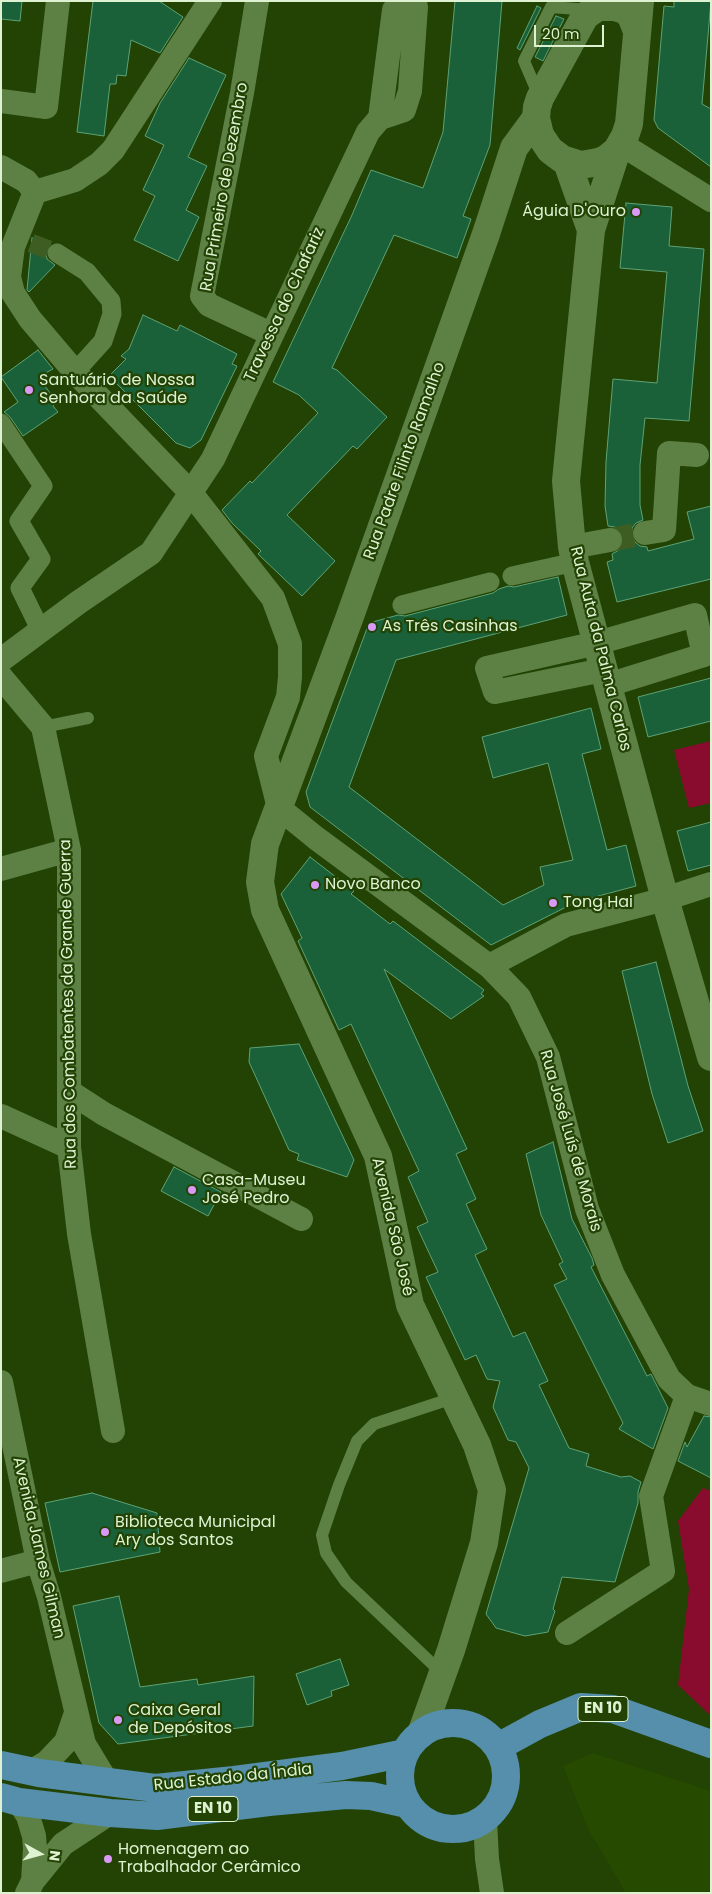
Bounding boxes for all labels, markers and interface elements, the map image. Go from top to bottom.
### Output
scale bar [537,15,607,47]
text: 20 m [542,23,580,44]
street label: Rua Primeiro de Dezembro [197,81,253,293]
place label: Águia D'Ouro [522,202,626,222]
marker: Águia D'Ouro [630,206,642,218]
street label: Travessa do Chafariz [241,225,329,385]
street label: Rua Padre Filinto Ramalho [360,360,450,562]
place label: Santuário de Nossa Senhora da Saúde [39,371,195,409]
marker: Santuário de Nossa Senhora da Saúde [23,384,35,396]
street label: Rua Auta da Palma Carlos [565,545,635,753]
place label: As Três Casinhas [382,617,518,637]
marker: As Três Casinhas [366,621,378,633]
street label: Rua dos Combatentes da Grande Guerra [57,839,81,1169]
place label: Novo Banco [325,875,421,895]
marker: Novo Banco [309,879,321,891]
place label: Tong Hai [563,893,633,913]
marker: Tong Hai [547,897,559,909]
street label: Rua José Luís de Morais [535,1048,605,1234]
street label: Avenida São José [367,1156,417,1298]
place label: Casa-Museu José Pedro [202,1171,306,1209]
marker: Casa-Museu José Pedro [186,1184,198,1196]
street label: Avenida James Gilman [8,1455,68,1641]
place label: Biblioteca Municipal Ary dos Santos [115,1513,276,1551]
marker: Biblioteca Municipal Ary dos Santos [99,1526,111,1538]
road number: EN 10 [578,1696,628,1722]
place label: Caixa Geral de Depósitos [128,1701,232,1739]
marker: Caixa Geral de Depósitos [112,1714,124,1726]
street label: Rua Estado da Índia [153,1760,313,1796]
road number: EN 10 [188,1796,238,1822]
north arrow [15,1829,65,1879]
place label: Homenagem ao Trabalhador Cerâmico [118,1840,301,1878]
text: N [44,1849,65,1862]
marker: Homenagem ao Trabalhador Cerâmico [102,1853,114,1865]

